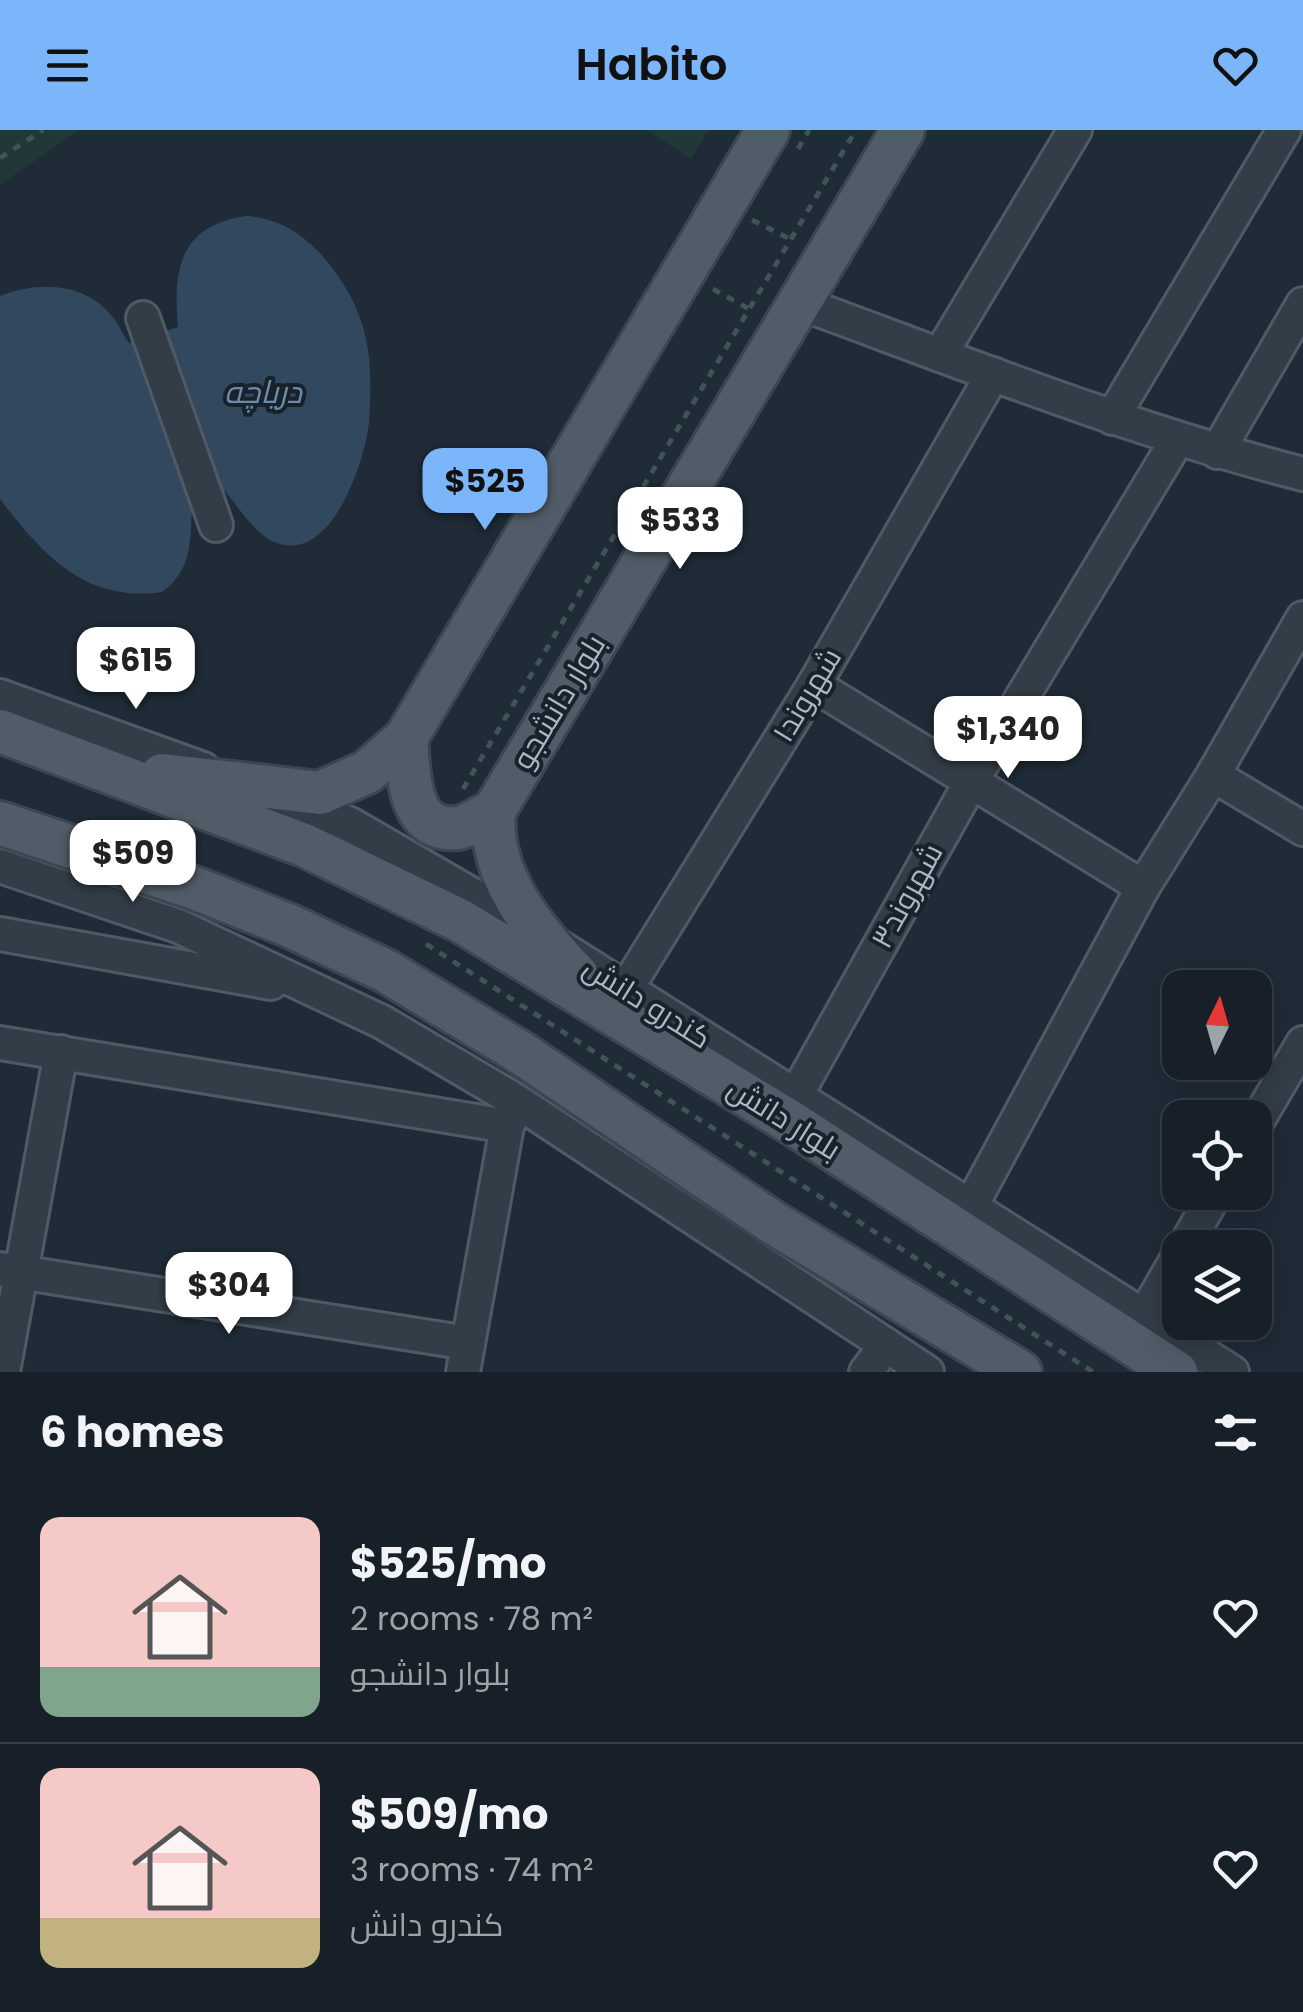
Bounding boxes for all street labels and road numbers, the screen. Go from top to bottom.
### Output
street label: بلوار دانشجو [501,626,616,777]
street label: شهروند۱ [762,639,852,750]
street label: شهروند۳ [860,835,953,956]
street label: کندرو دانش [575,946,720,1059]
street label: بلوار دانش [719,1067,849,1170]

